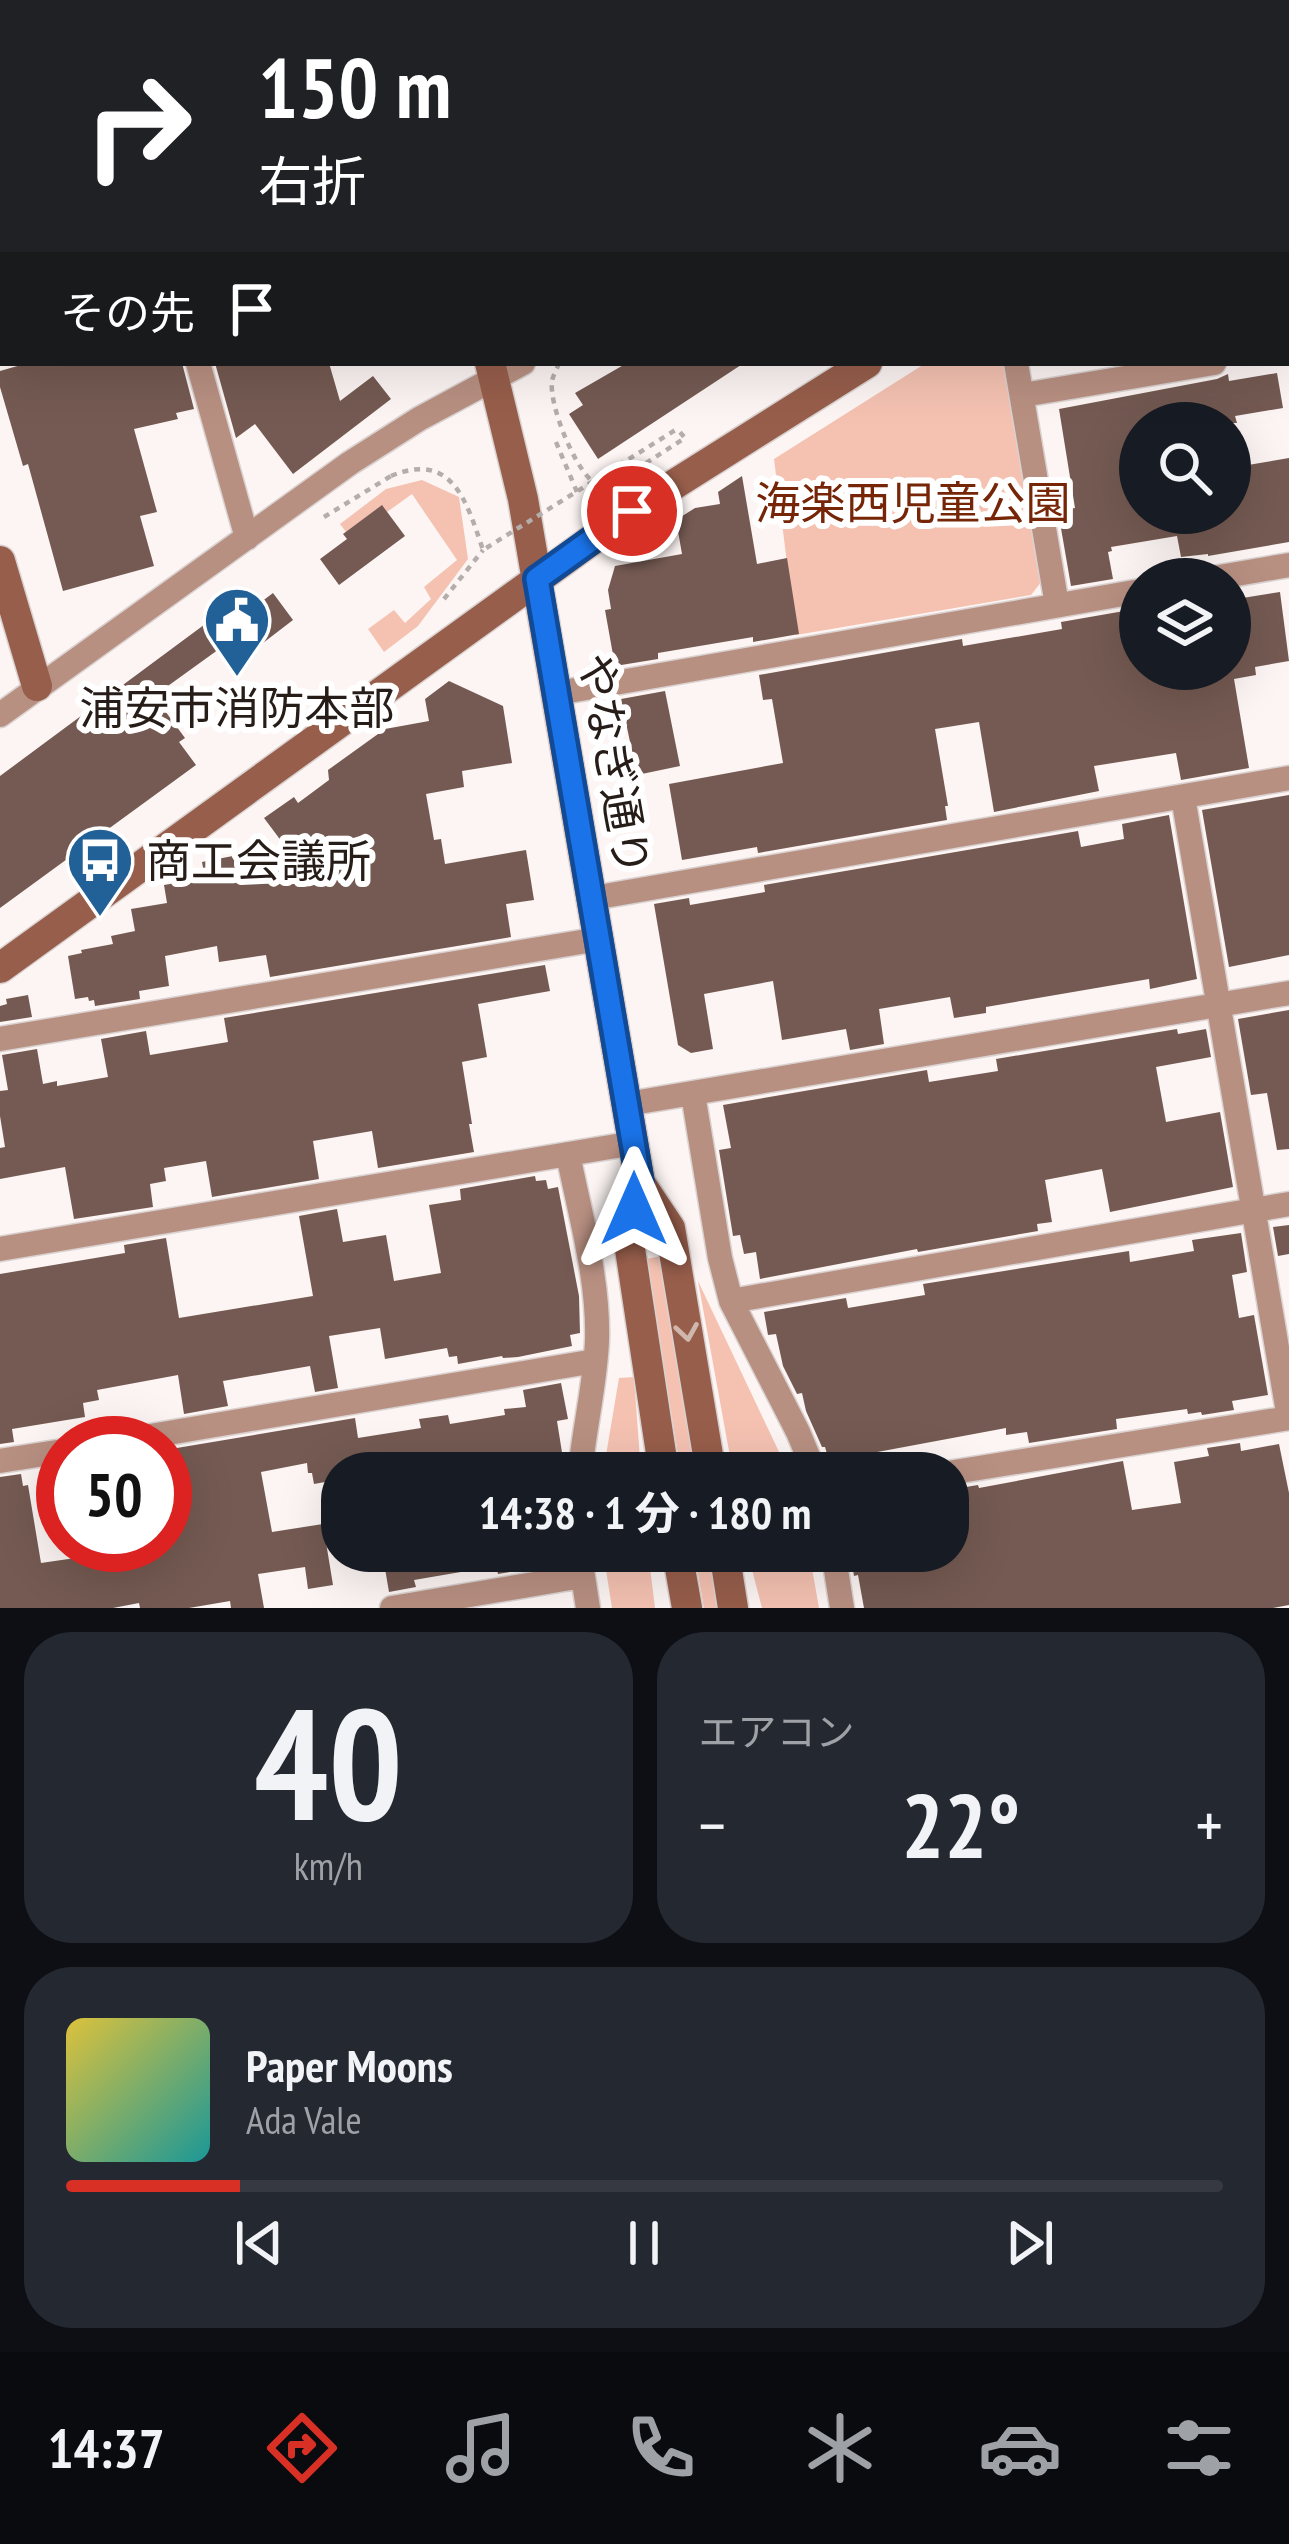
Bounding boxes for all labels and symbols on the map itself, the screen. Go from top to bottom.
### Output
pin [581,460,683,562]
park label: 海楽西児童公園 [755,473,1071,531]
public building icon: 浦安市消防本部 [202,585,272,679]
street label: やなぎ通り [567,648,663,880]
place label: 浦安市消防本部 [79,678,395,736]
bus stop icon: 商工会議所 [65,825,135,919]
place label: 商工会議所 [146,831,371,889]
position arrow [571,1146,697,1272]
one-way arrow [673,1322,699,1341]
speed limit sign: 50 [36,1416,192,1572]

